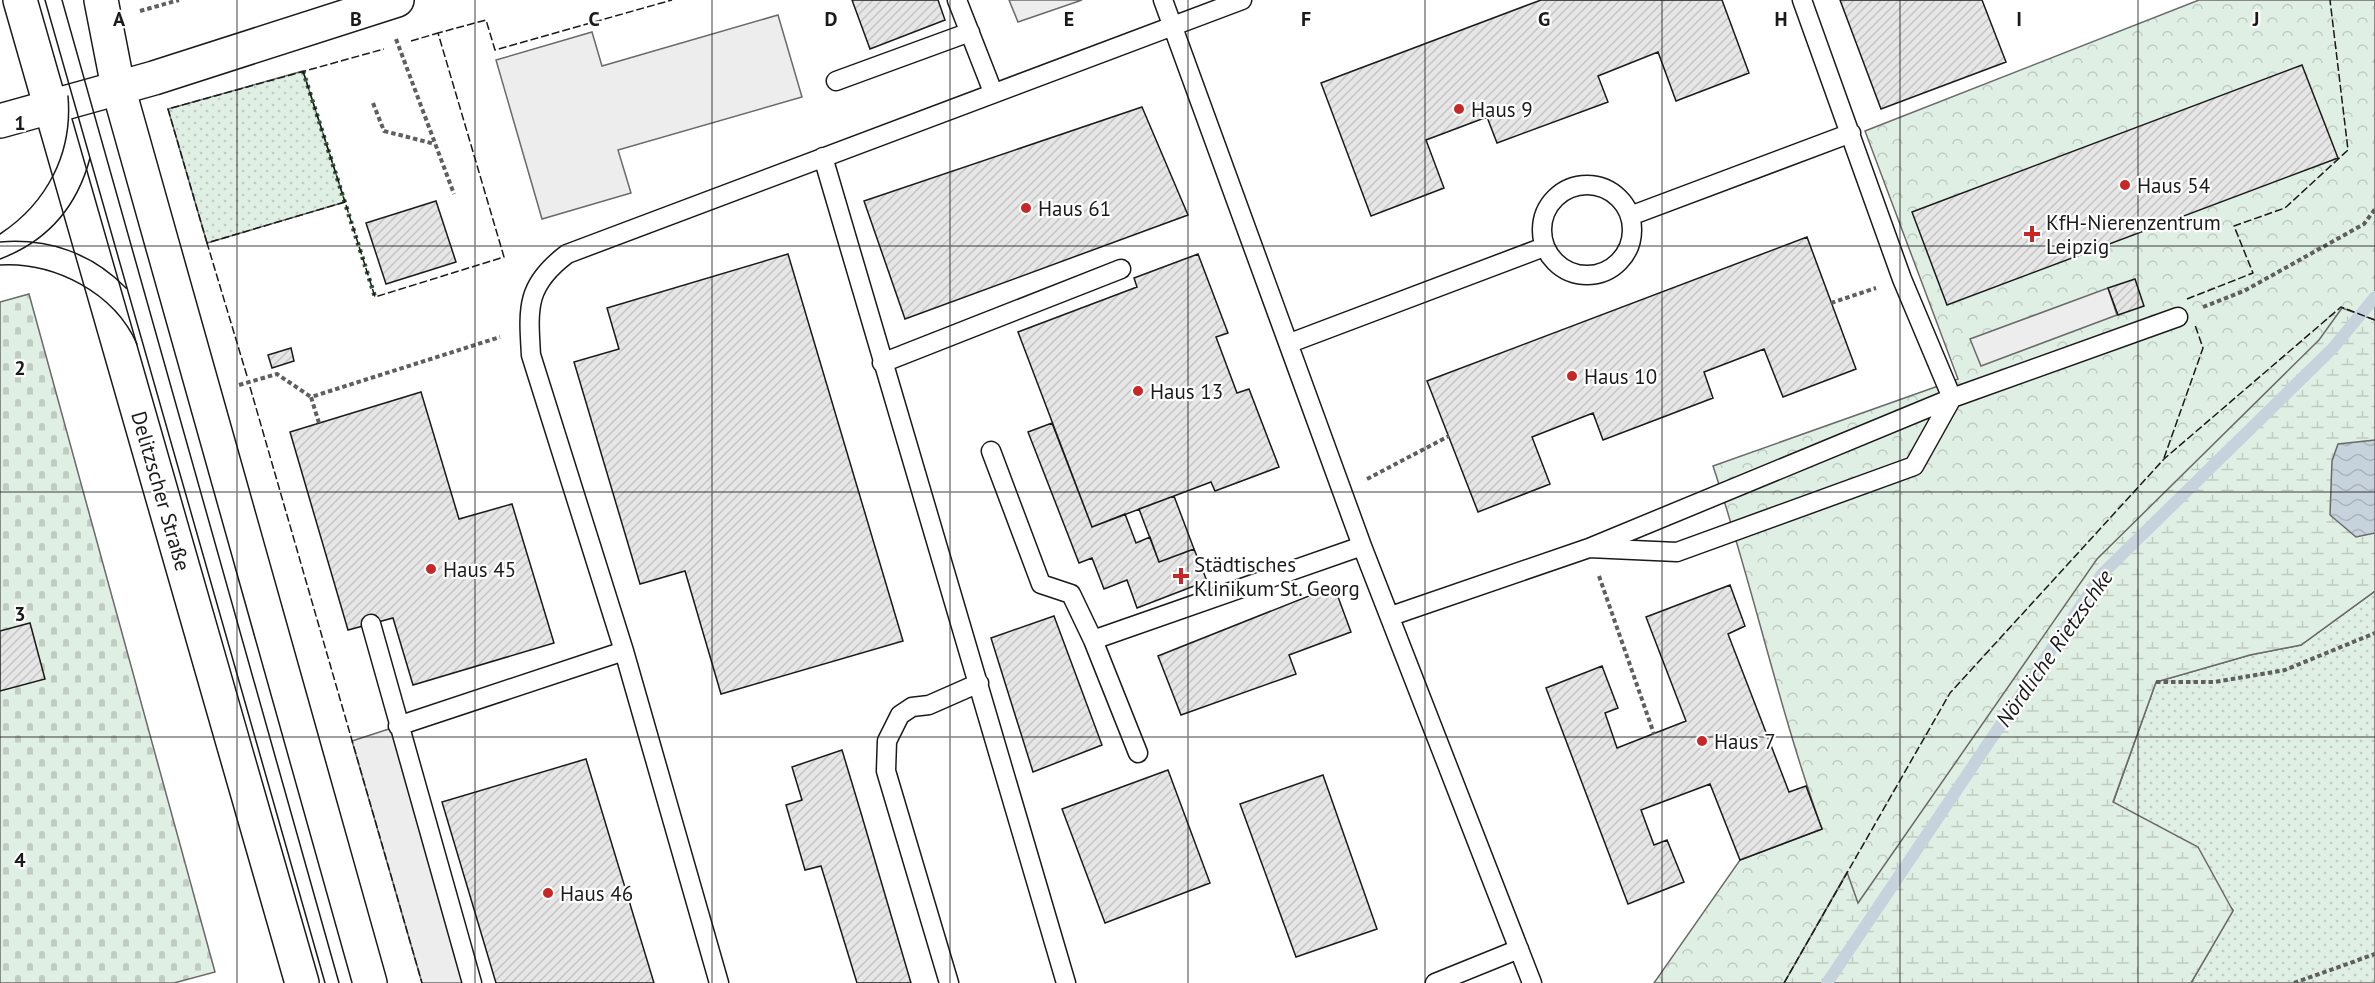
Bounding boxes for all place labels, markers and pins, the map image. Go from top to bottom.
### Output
place label: Haus 9 [1471,96,1533,123]
marker: Haus 9 [1452,102,1466,116]
place label: Haus 54 [2137,172,2210,199]
marker: Haus 54 [2118,178,2132,192]
place label: Haus 61 [1038,195,1111,222]
marker: Haus 61 [1019,201,1033,215]
place label: KfH-Nierenzentrum Leipzig [2046,209,2221,260]
marker: KfH-Nierenzentrum Leipzig [2023,225,2041,243]
place label: Haus 10 [1584,363,1657,390]
marker: Haus 10 [1565,369,1579,383]
place label: Haus 13 [1150,378,1223,405]
marker: Haus 13 [1131,384,1145,398]
place label: Städtisches Klinikum St. Georg [1194,551,1360,602]
place label: Haus 45 [443,556,516,583]
marker: Haus 45 [424,562,438,576]
marker: Städtisches Klinikum St. Georg [1172,567,1190,585]
place label: Haus 7 [1714,728,1776,755]
marker: Haus 7 [1695,734,1709,748]
place label: Haus 46 [560,880,633,907]
marker: Haus 46 [541,886,555,900]

